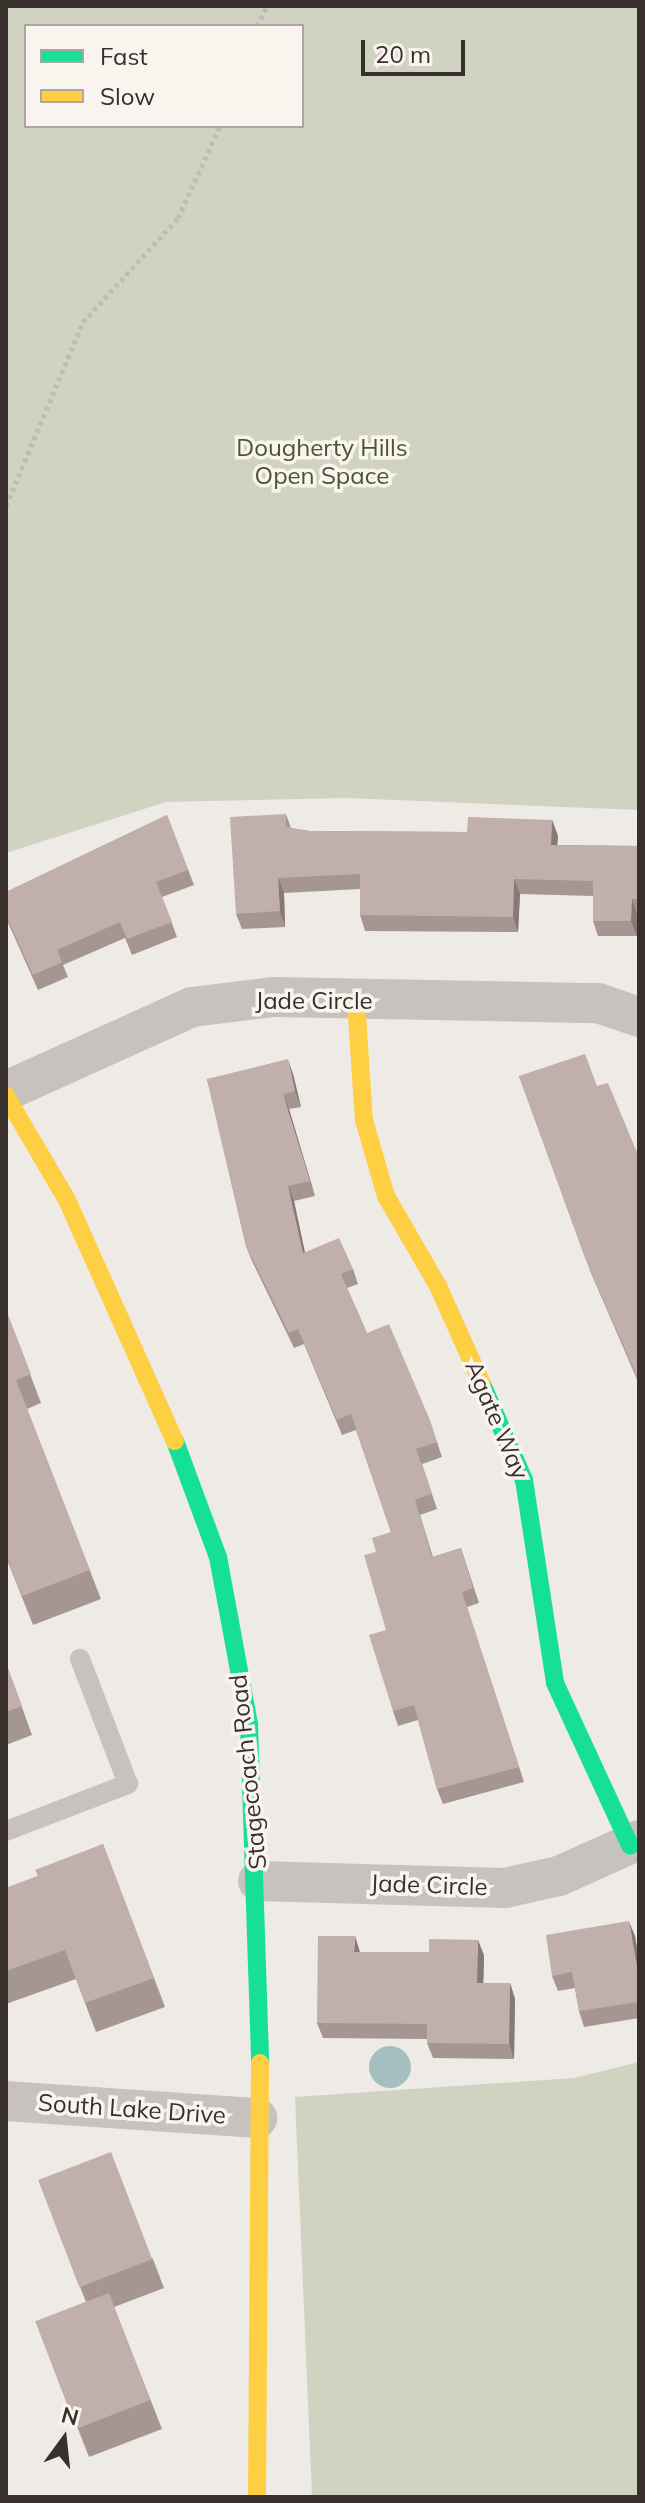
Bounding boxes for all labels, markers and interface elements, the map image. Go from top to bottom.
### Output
legend [24,24,304,128]
scale bar [365,24,469,74]
text: 20 m [375,39,431,69]
text: Fast [100,41,148,71]
text: Slow [100,81,155,111]
park label: Dougherty Hills Open Space [236,434,408,490]
street label: Jade Circle [255,987,373,1015]
street label: Agate Way [459,1356,535,1484]
street label: Stagecoach Road [223,1673,273,1871]
street label: Jade Circle [370,1869,488,1901]
street label: South Lake Drive [37,2088,227,2130]
north arrow [24,2399,104,2479]
text: N [59,2400,82,2431]

